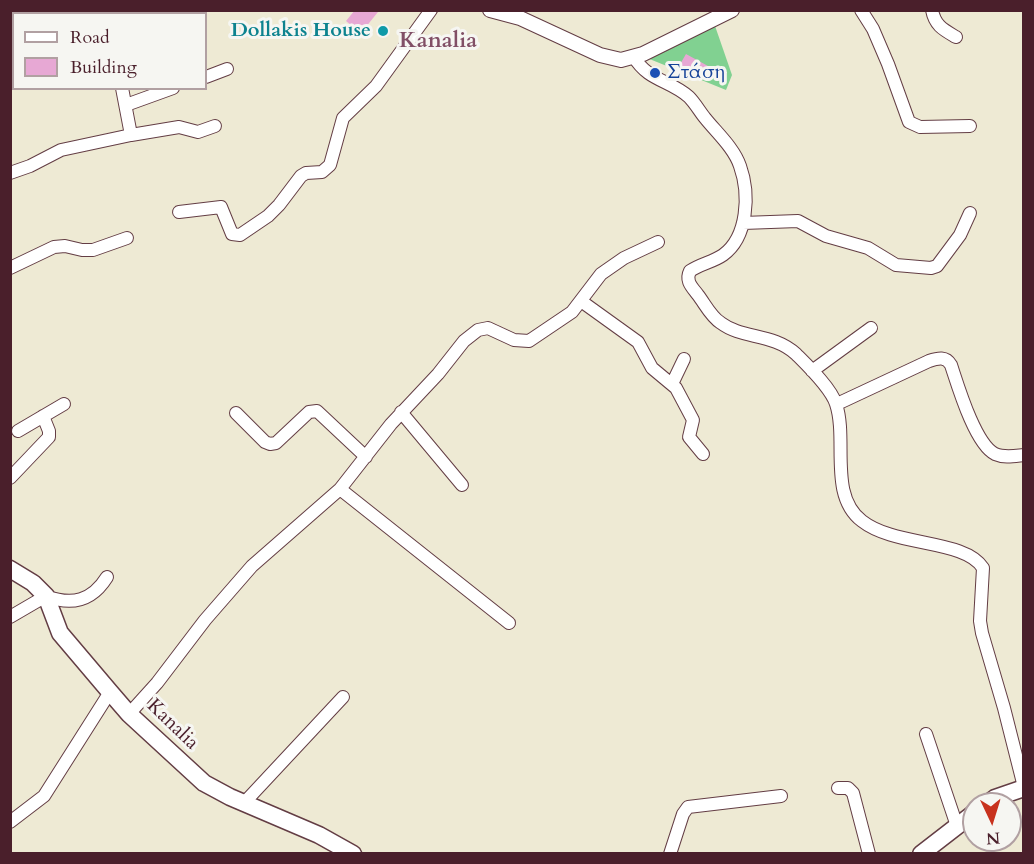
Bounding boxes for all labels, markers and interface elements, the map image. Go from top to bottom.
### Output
legend [12,12,207,90]
place label: Dollakis House [231,19,371,43]
marker: Dollakis House [376,24,390,38]
text: Road [70,25,110,50]
district label: Kanalia [399,29,477,55]
text: Building [70,55,137,80]
place label: Στάση [667,61,725,85]
marker: Στάση [648,66,662,80]
street label: Kanalia [141,695,203,755]
north arrow [962,792,1022,852]
text: N [985,827,1001,849]

